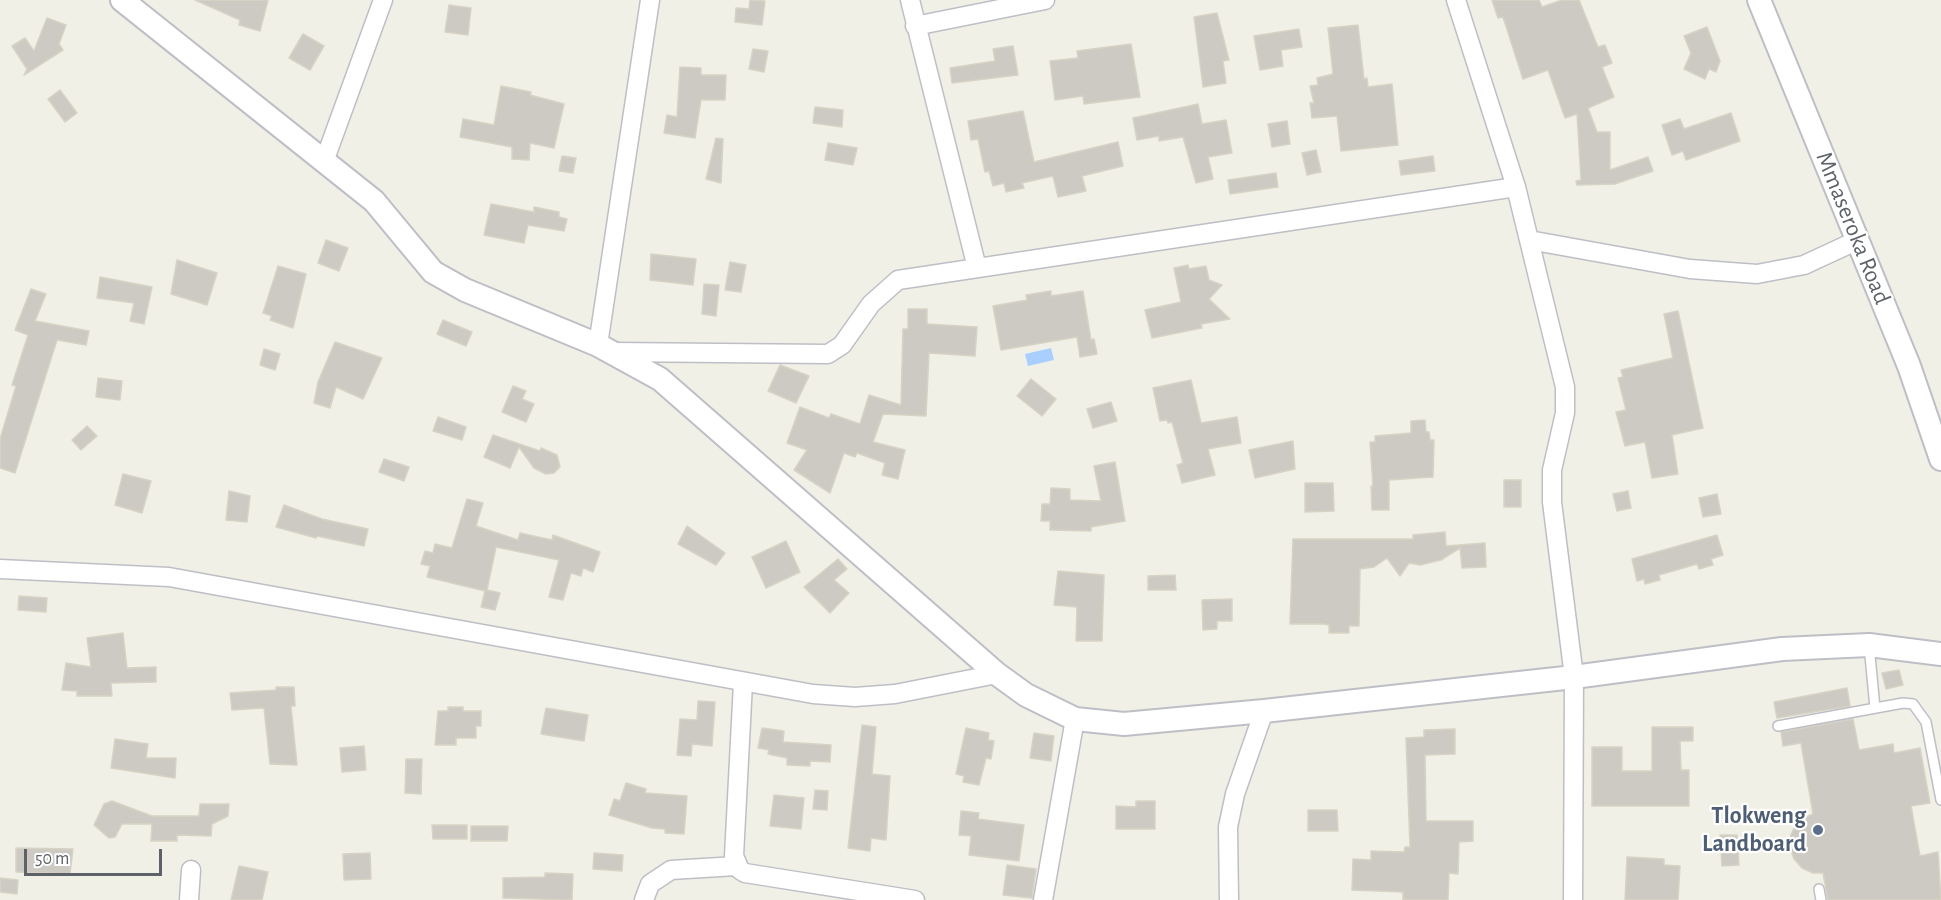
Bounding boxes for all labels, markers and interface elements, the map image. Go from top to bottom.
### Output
street label: Mmaseroka Road [1809,148,1897,308]
place label: Tlokweng Landboard [1702,802,1806,858]
marker: Tlokweng Landboard [1811,823,1825,837]
scale bar [27,837,165,875]
text: 50 m [35,850,69,868]

